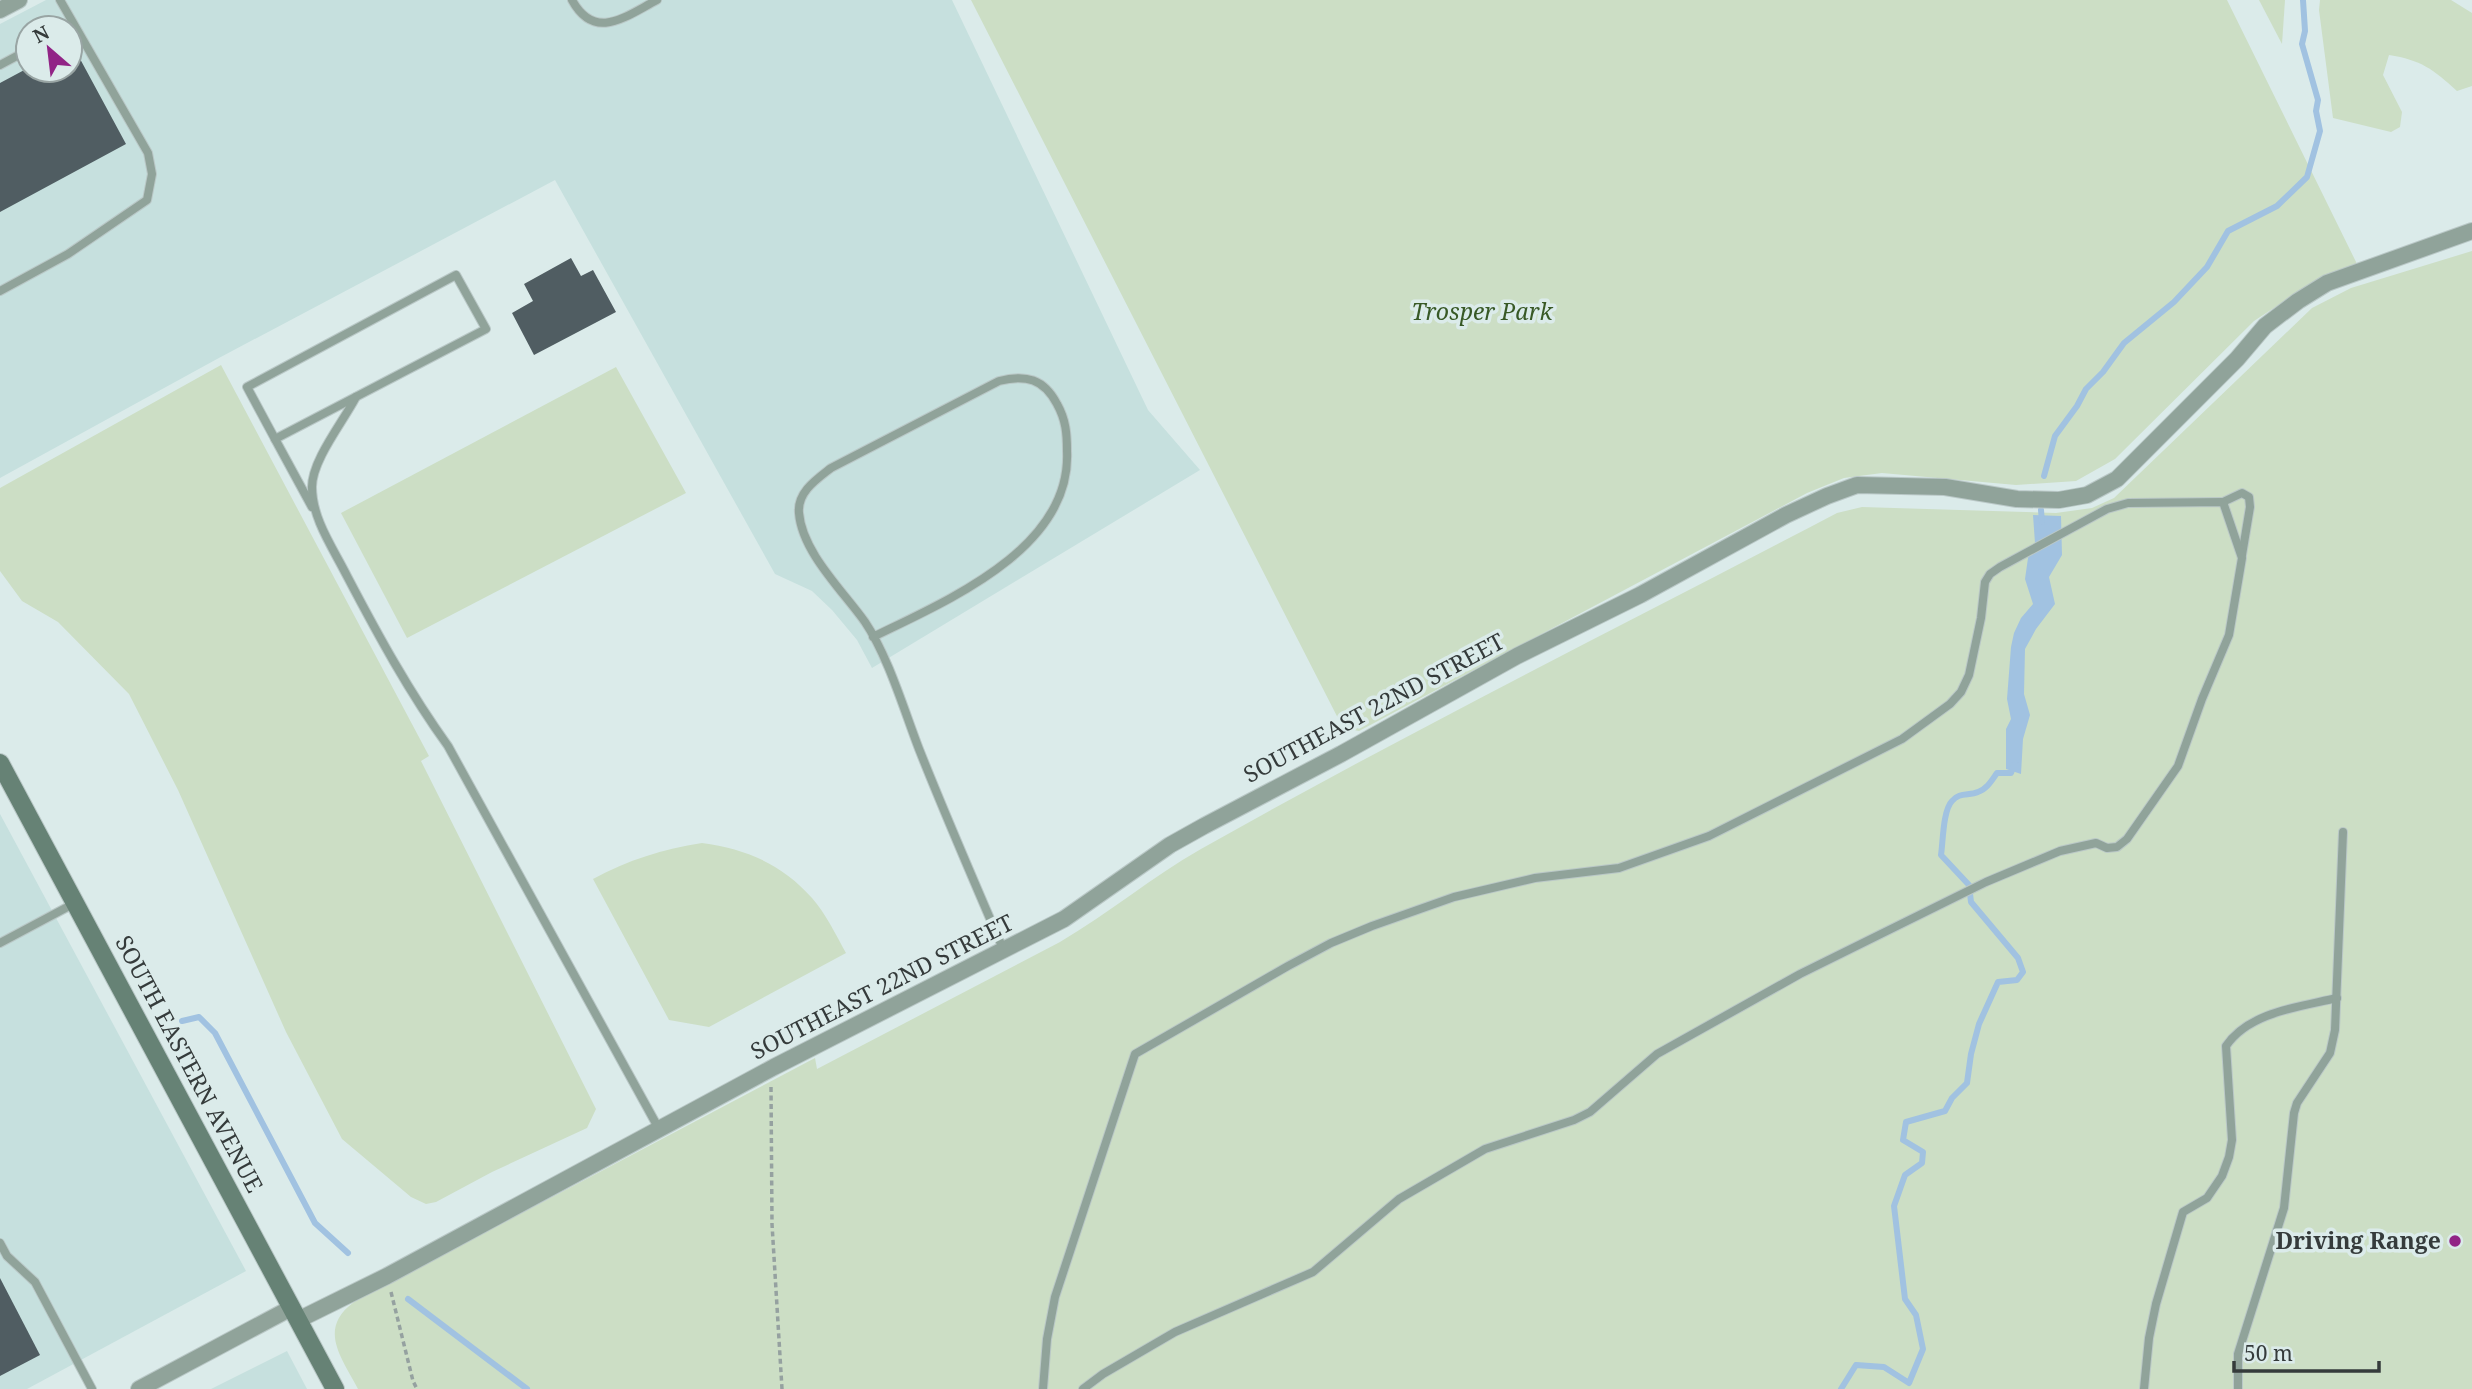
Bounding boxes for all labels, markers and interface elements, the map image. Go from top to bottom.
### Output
north arrow [14,14,84,84]
text: N [28,19,54,49]
park label: Trosper Park [1411,295,1553,327]
street label: SOUTHEAST 22ND STREET [1238,625,1510,790]
street label: SOUTHEAST 22ND STREET [745,906,1018,1066]
street label: SOUTH EASTERN AVENUE [108,929,271,1198]
place label: Driving Range [2275,1224,2441,1256]
marker: Driving Range [2447,1233,2463,1249]
scale bar [2234,1330,2379,1374]
text: 50 m [2244,1339,2293,1367]

